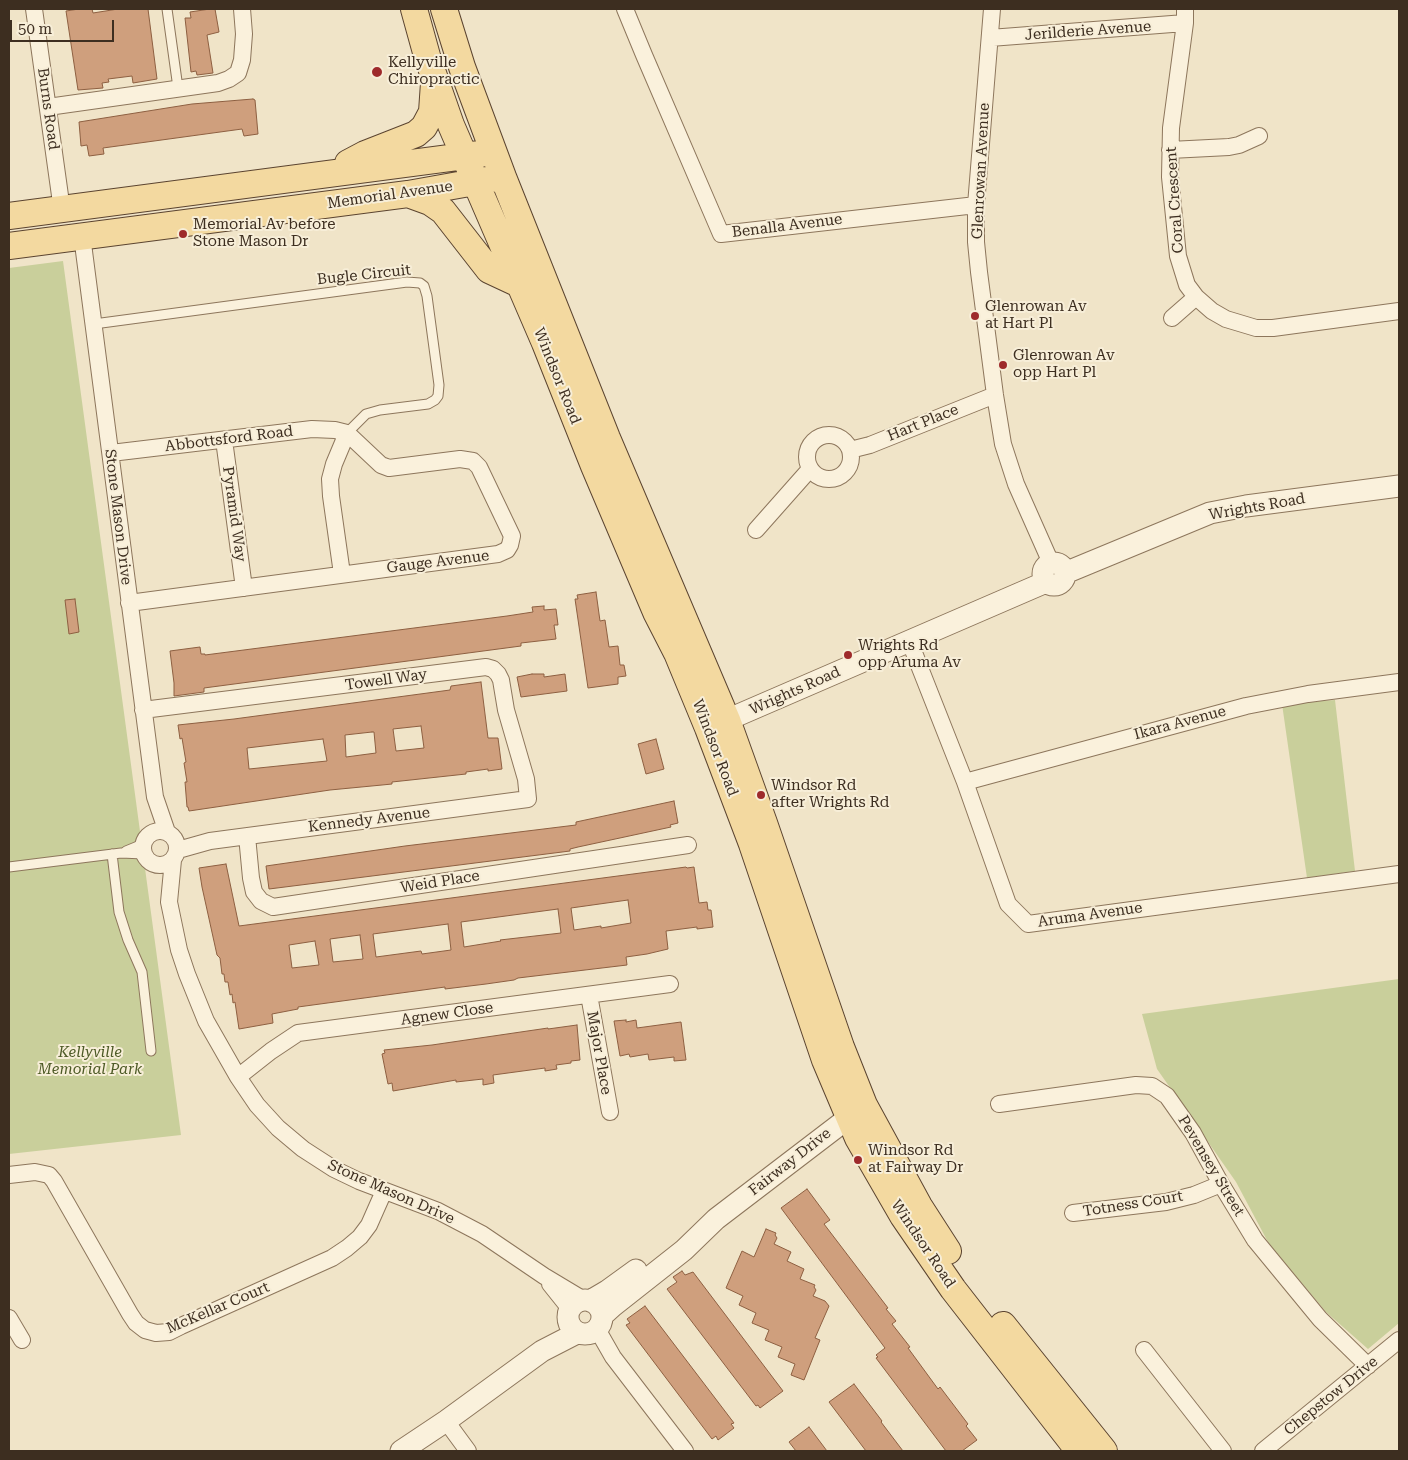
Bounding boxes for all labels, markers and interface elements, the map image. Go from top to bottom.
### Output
scale bar [12,10,116,42]
street label: Jerilderie Avenue [1024,18,1152,44]
text: 50 m [18,20,52,38]
place label: Kellyville Chiropractic [388,54,479,89]
marker: Kellyville Chiropractic [370,65,384,79]
street label: Burns Road [33,67,63,151]
street label: Glenrowan Avenue [968,102,994,240]
street label: Coral Crescent [1162,146,1188,254]
street label: Memorial Avenue [326,177,454,213]
street label: Benalla Avenue [731,210,843,242]
place label: Memorial Av before Stone Mason Dr [193,216,335,251]
marker: Memorial Av before Stone Mason Dr [177,228,189,240]
street label: Bugle Circuit [316,261,412,289]
place label: Glenrowan Av at Hart Pl [985,298,1087,333]
marker: Glenrowan Av at Hart Pl [969,310,981,322]
street label: Windsor Road [529,325,585,427]
place label: Glenrowan Av opp Hart Pl [1013,347,1115,382]
marker: Glenrowan Av opp Hart Pl [997,359,1009,371]
street label: Hart Place [885,401,961,445]
street label: Abbottsford Road [164,422,294,456]
street label: Stone Mason Drive [101,448,135,586]
street label: Pyramid Way [218,465,250,563]
street label: Wrights Road [1207,490,1307,524]
street label: Gauge Avenue [386,547,490,577]
place label: Wrights Rd opp Aruma Av [858,637,961,672]
marker: Wrights Rd opp Aruma Av [842,649,854,661]
street label: Wrights Road [747,663,843,719]
street label: Towell Way [344,665,428,695]
street label: Windsor Road [688,697,742,799]
street label: Ikara Avenue [1132,702,1228,744]
place label: Windsor Rd after Wrights Rd [771,777,889,812]
marker: Windsor Rd after Wrights Rd [755,789,767,801]
street label: Kennedy Avenue [307,804,431,836]
street label: Weid Place [399,867,481,897]
street label: Aruma Avenue [1037,899,1143,931]
street label: Agnew Close [400,999,494,1029]
street label: Major Place [583,1010,615,1096]
park label: Kellyville Memorial Park [38,1044,142,1079]
street label: Pevensey Street [1174,1112,1248,1220]
street label: Fairway Drive [745,1124,835,1200]
place label: Windsor Rd at Fairway Dr [868,1142,963,1177]
marker: Windsor Rd at Fairway Dr [852,1154,864,1166]
street label: Stone Mason Drive [325,1156,457,1228]
street label: Totness Court [1082,1187,1184,1221]
street label: Windsor Road [887,1197,959,1291]
street label: McKellar Court [164,1278,272,1338]
street label: Chepstow Drive [1281,1353,1381,1439]

